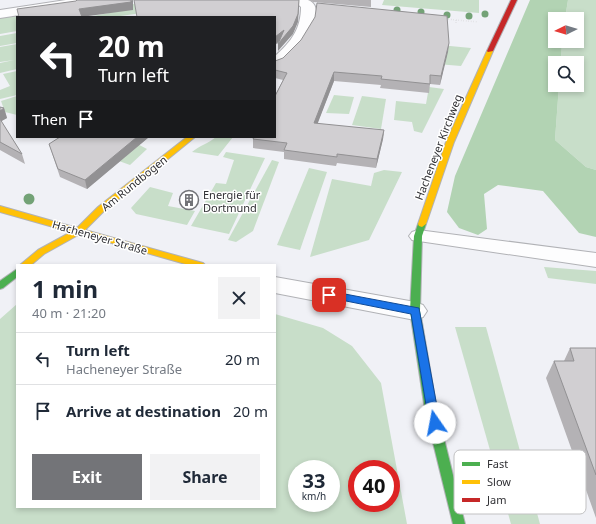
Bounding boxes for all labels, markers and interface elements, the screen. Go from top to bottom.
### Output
north arrow [548,12,584,48]
map controls [548,12,584,92]
text: 20 m [98,27,165,65]
icon: left [32,32,84,84]
button: search [548,56,584,92]
text: Turn left [98,63,169,87]
street label: Hacheneyer Kirchweg [411,92,465,202]
icon: arrive [75,108,97,130]
text: Then [32,109,67,129]
street label: Am Rundbogen [98,152,170,214]
place label: Energie für Dortmund [203,187,261,215]
building icon: Energie für Dortmund [178,189,200,211]
street label: Hacheneyer Straße [51,216,149,258]
text: 1 min [32,272,98,305]
button: close [218,277,260,319]
pin [312,278,346,312]
icon: arrive [318,284,340,306]
text: 40 m · 21:20 [32,304,106,322]
text: Turn left [66,340,130,360]
icon: left [32,348,54,370]
text: 20 m [225,349,260,369]
text: Hacheneyer Straße [66,360,182,378]
icon: arrive [32,400,54,422]
text: Arrive at destination [66,401,221,421]
text: 20 m [233,401,268,421]
position arrow [414,402,456,444]
legend [454,450,586,514]
button: Exit [32,454,142,500]
button: Share [150,454,260,500]
text: Fast [487,456,508,471]
speed limit sign: 40 [348,460,400,512]
text: 33 [303,467,325,494]
text: Slow [487,474,511,489]
text: km/h [302,489,326,503]
text: Jam [486,492,506,507]

